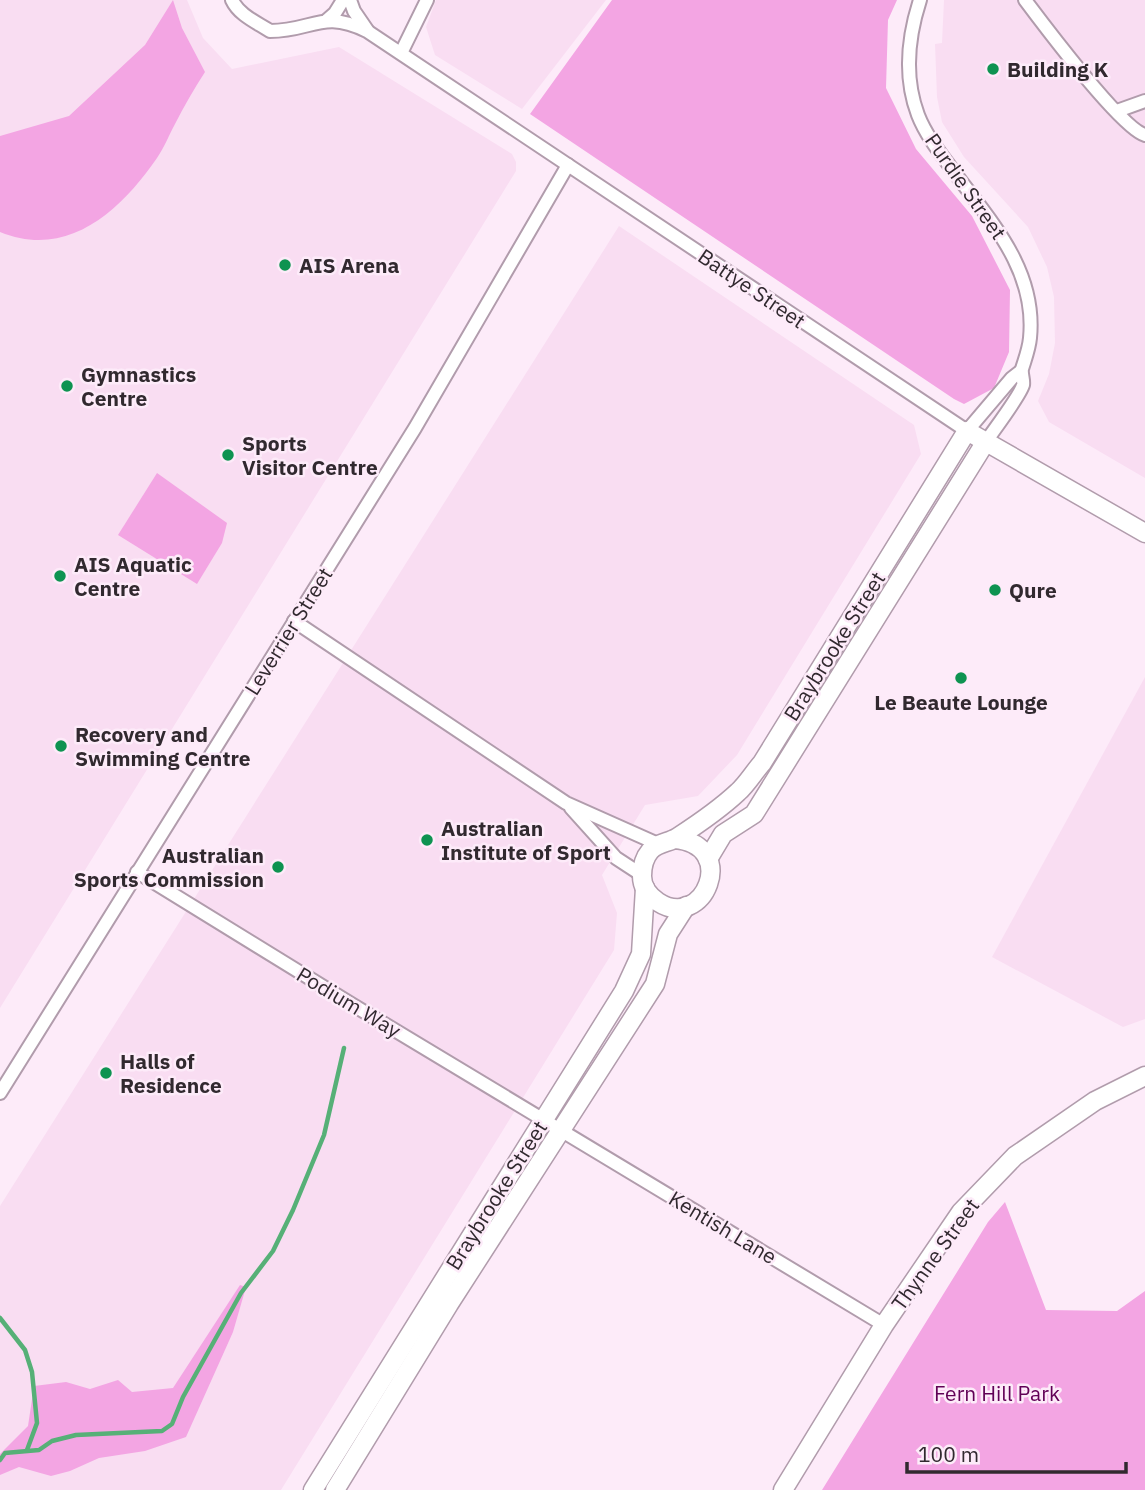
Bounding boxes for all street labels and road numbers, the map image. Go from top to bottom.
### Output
street label: Purdie Street [919,127,1013,245]
street label: Battye Street [693,242,811,334]
street label: Leverrier Street [237,562,339,700]
street label: Braybrooke Street [777,566,891,726]
street label: Podium Way [292,960,407,1044]
street label: Braybrooke Street [439,1115,553,1275]
street label: Kentish Lane [664,1184,782,1270]
street label: Thynne Street [885,1192,985,1316]

